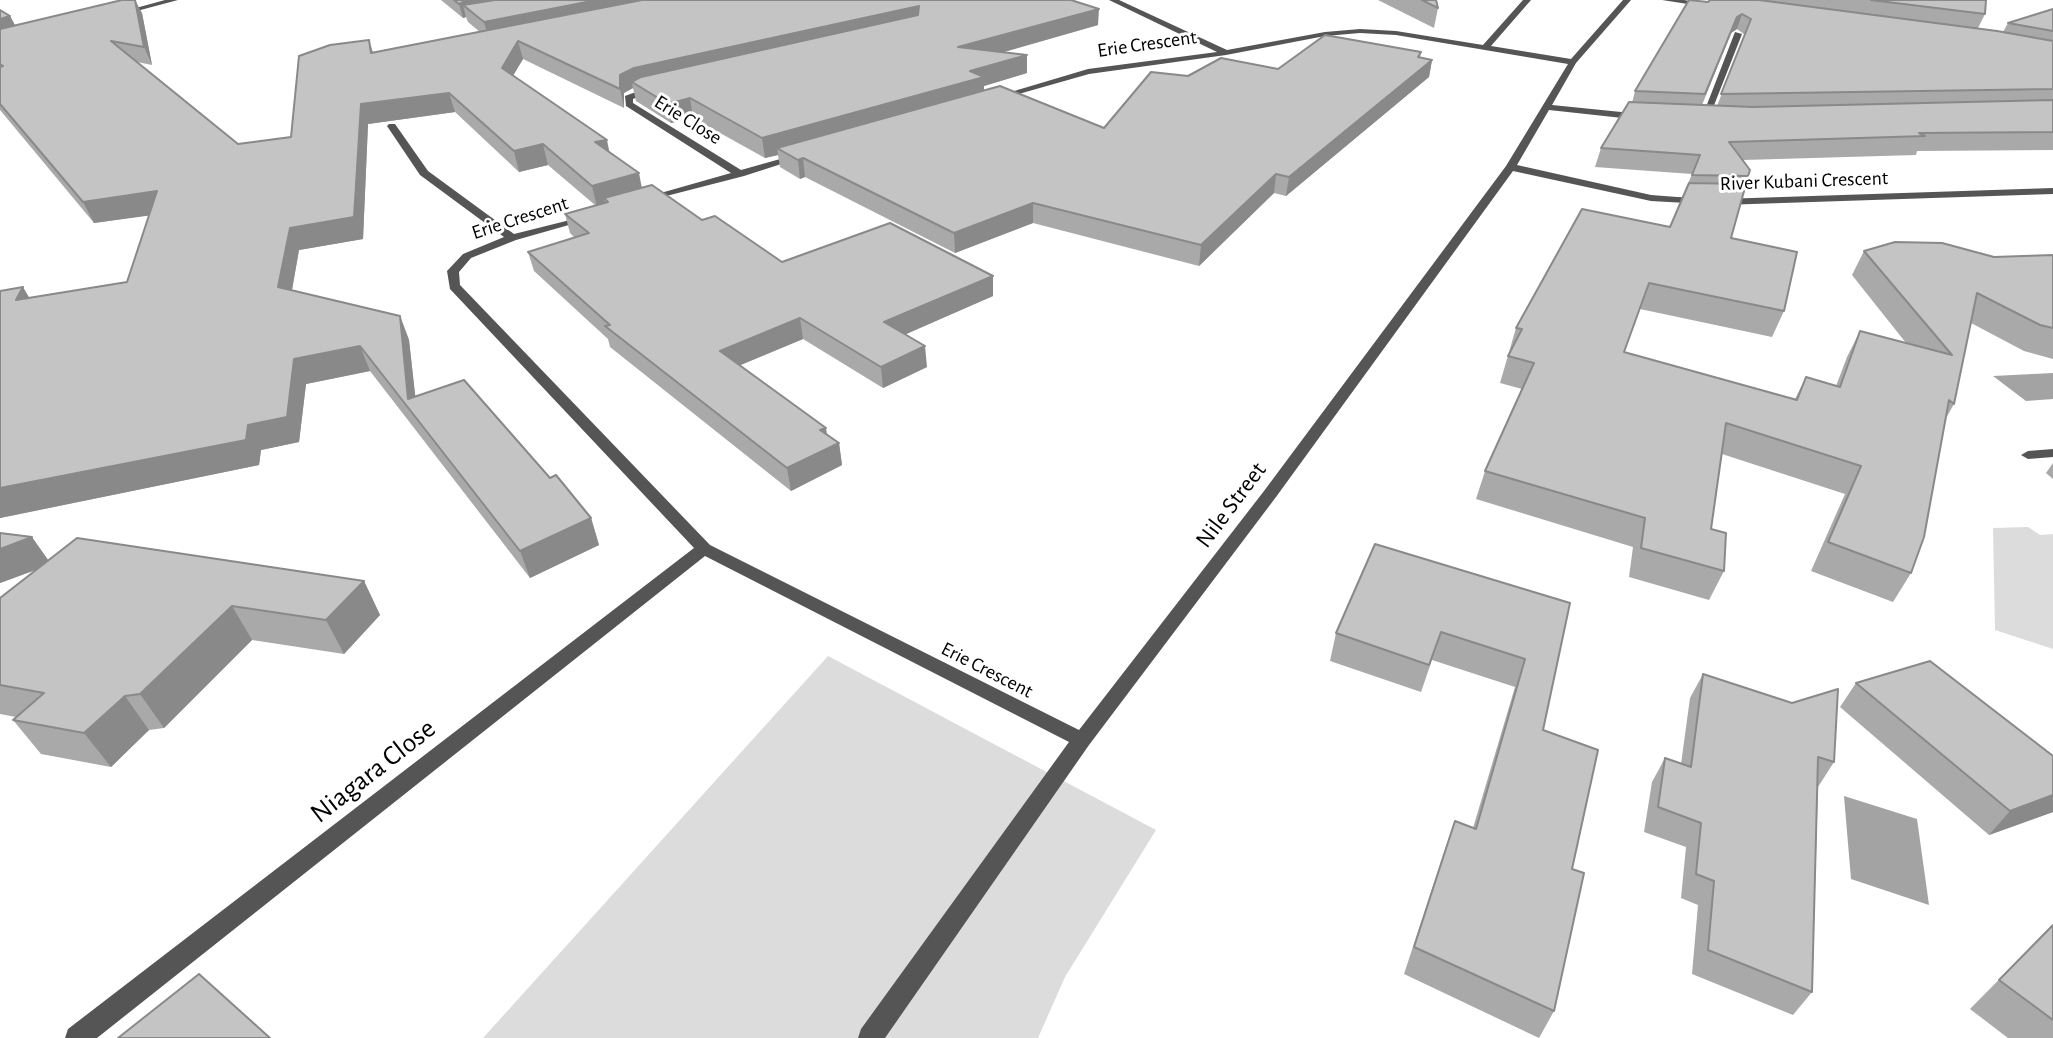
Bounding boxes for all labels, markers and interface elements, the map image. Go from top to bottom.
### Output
street label: Erie Crescent [1096,25,1198,63]
street label: Erie Close [650,90,726,150]
street label: River Kubani Crescent [1719,166,1889,196]
street label: Erie Crescent [469,191,571,245]
street label: Nile Street [1190,457,1272,553]
street label: Erie Crescent [937,637,1037,703]
street label: Niagara Close [304,712,442,830]

